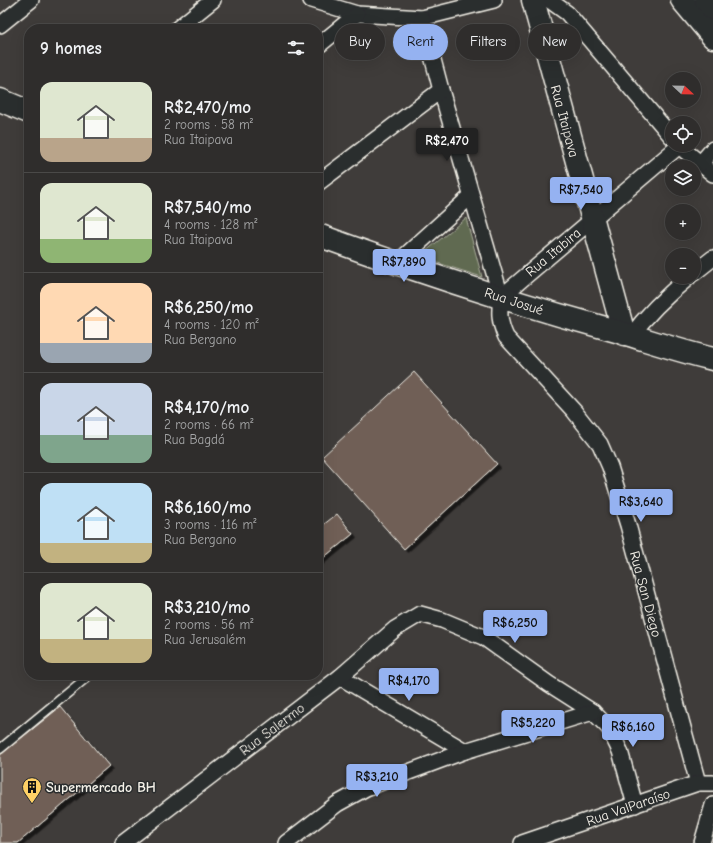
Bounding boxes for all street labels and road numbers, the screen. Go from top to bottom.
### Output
street label: Rua Itaipava [547,83,582,159]
street label: Rua Itabira [522,224,584,280]
street label: Rua Josué [482,284,546,319]
street label: Rua San Diego [626,549,665,639]
street label: Rua Salermo [236,699,308,759]
street label: Rua ValParaíso [584,785,672,830]

